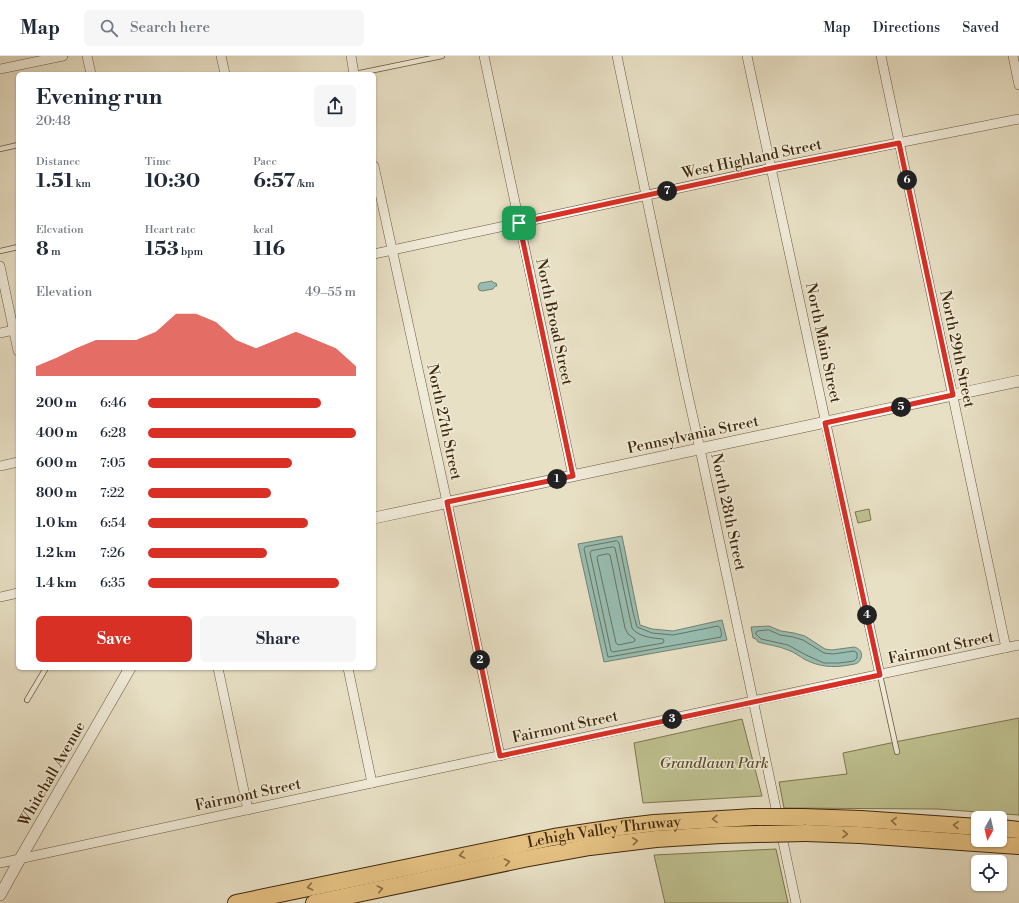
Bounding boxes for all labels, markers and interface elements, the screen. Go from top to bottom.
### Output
search box [84,10,364,46]
text: Map [20,16,60,40]
icon: search [98,17,120,39]
text: Search here [130,18,210,37]
text: Map [823,19,851,37]
text: Directions [873,19,940,37]
text: Saved [962,19,999,37]
text: Evening run [36,84,162,111]
button: share [314,85,356,127]
text: 20:48 [36,113,71,129]
street label: West Highland Street [679,135,824,183]
text: Distance [36,155,80,169]
text: Time [145,155,171,169]
text: Pace [253,155,277,169]
text: 1.51 [36,169,73,194]
text: 10:30 [145,169,200,194]
text: 6:57 [253,169,295,194]
pin: 6 [897,170,917,190]
text: 6 [904,173,910,187]
text: km [73,177,91,191]
text: /km [295,177,315,191]
pin: 7 [657,181,677,201]
text: 7 [664,184,670,198]
pin [502,206,536,240]
icon: arrive [508,212,530,234]
text: Elevation [36,223,84,237]
text: Heart rate [145,223,195,237]
text: kcal [253,223,273,237]
text: 8 [36,237,49,262]
text: 153 [145,237,179,262]
text: 116 [253,237,285,262]
text: m [49,245,61,259]
text: bpm [179,245,203,259]
street label: North Broad Street [531,257,577,388]
street label: North Main Street [801,281,845,406]
text: Elevation [36,284,92,300]
text: 49–55 m [305,284,356,300]
street label: North 29th Street [935,288,979,410]
street label: North 27th Street [422,362,466,482]
text: 200 m [36,395,77,411]
text: 6:46 [100,395,126,411]
pin: 5 [891,397,911,417]
text: 5 [898,400,904,414]
street label: Pennsylvania Street [626,412,761,458]
text: 400 m [36,425,78,441]
text: 6:28 [100,425,126,441]
street label: North 28th Street [706,451,750,573]
text: 600 m [36,455,77,471]
text: 7:05 [100,455,125,471]
pin: 1 [547,469,567,489]
text: 1 [554,472,560,486]
text: 800 m [36,485,77,501]
text: 7:22 [100,485,124,501]
text: 1.0 km [36,515,77,531]
text: 6:54 [100,515,126,531]
text: 1.2 km [36,545,76,561]
text: 7:26 [100,545,125,561]
text: 1.4 km [36,575,77,591]
text: 6:35 [100,575,125,591]
pin: 4 [857,605,877,625]
text: 4 [863,608,871,622]
button: Save [36,616,192,662]
button: Share [200,616,356,662]
street label: Fairmont Street [886,627,996,669]
pin: 2 [470,650,490,670]
text: 2 [477,653,483,667]
street label: Fairmont Street [510,706,620,748]
pin: 3 [662,709,682,729]
text: 3 [669,712,675,726]
street label: Whitehall Avenue [14,718,90,831]
park label: Grandlawn Park [659,754,769,773]
street label: Fairmont Street [193,774,303,816]
north arrow [971,811,1007,847]
map controls [971,811,1007,891]
street label: Lehigh Valley Thruway [525,812,682,852]
one-way arrow [712,814,718,823]
one-way arrow [891,817,897,826]
one-way arrow [953,821,959,830]
one-way arrow [842,830,848,839]
one-way arrow [632,837,638,846]
one-way arrow [459,851,465,859]
button: locate [971,855,1007,891]
one-way arrow [504,859,510,867]
one-way arrow [306,883,313,891]
one-way arrow [377,886,383,894]

